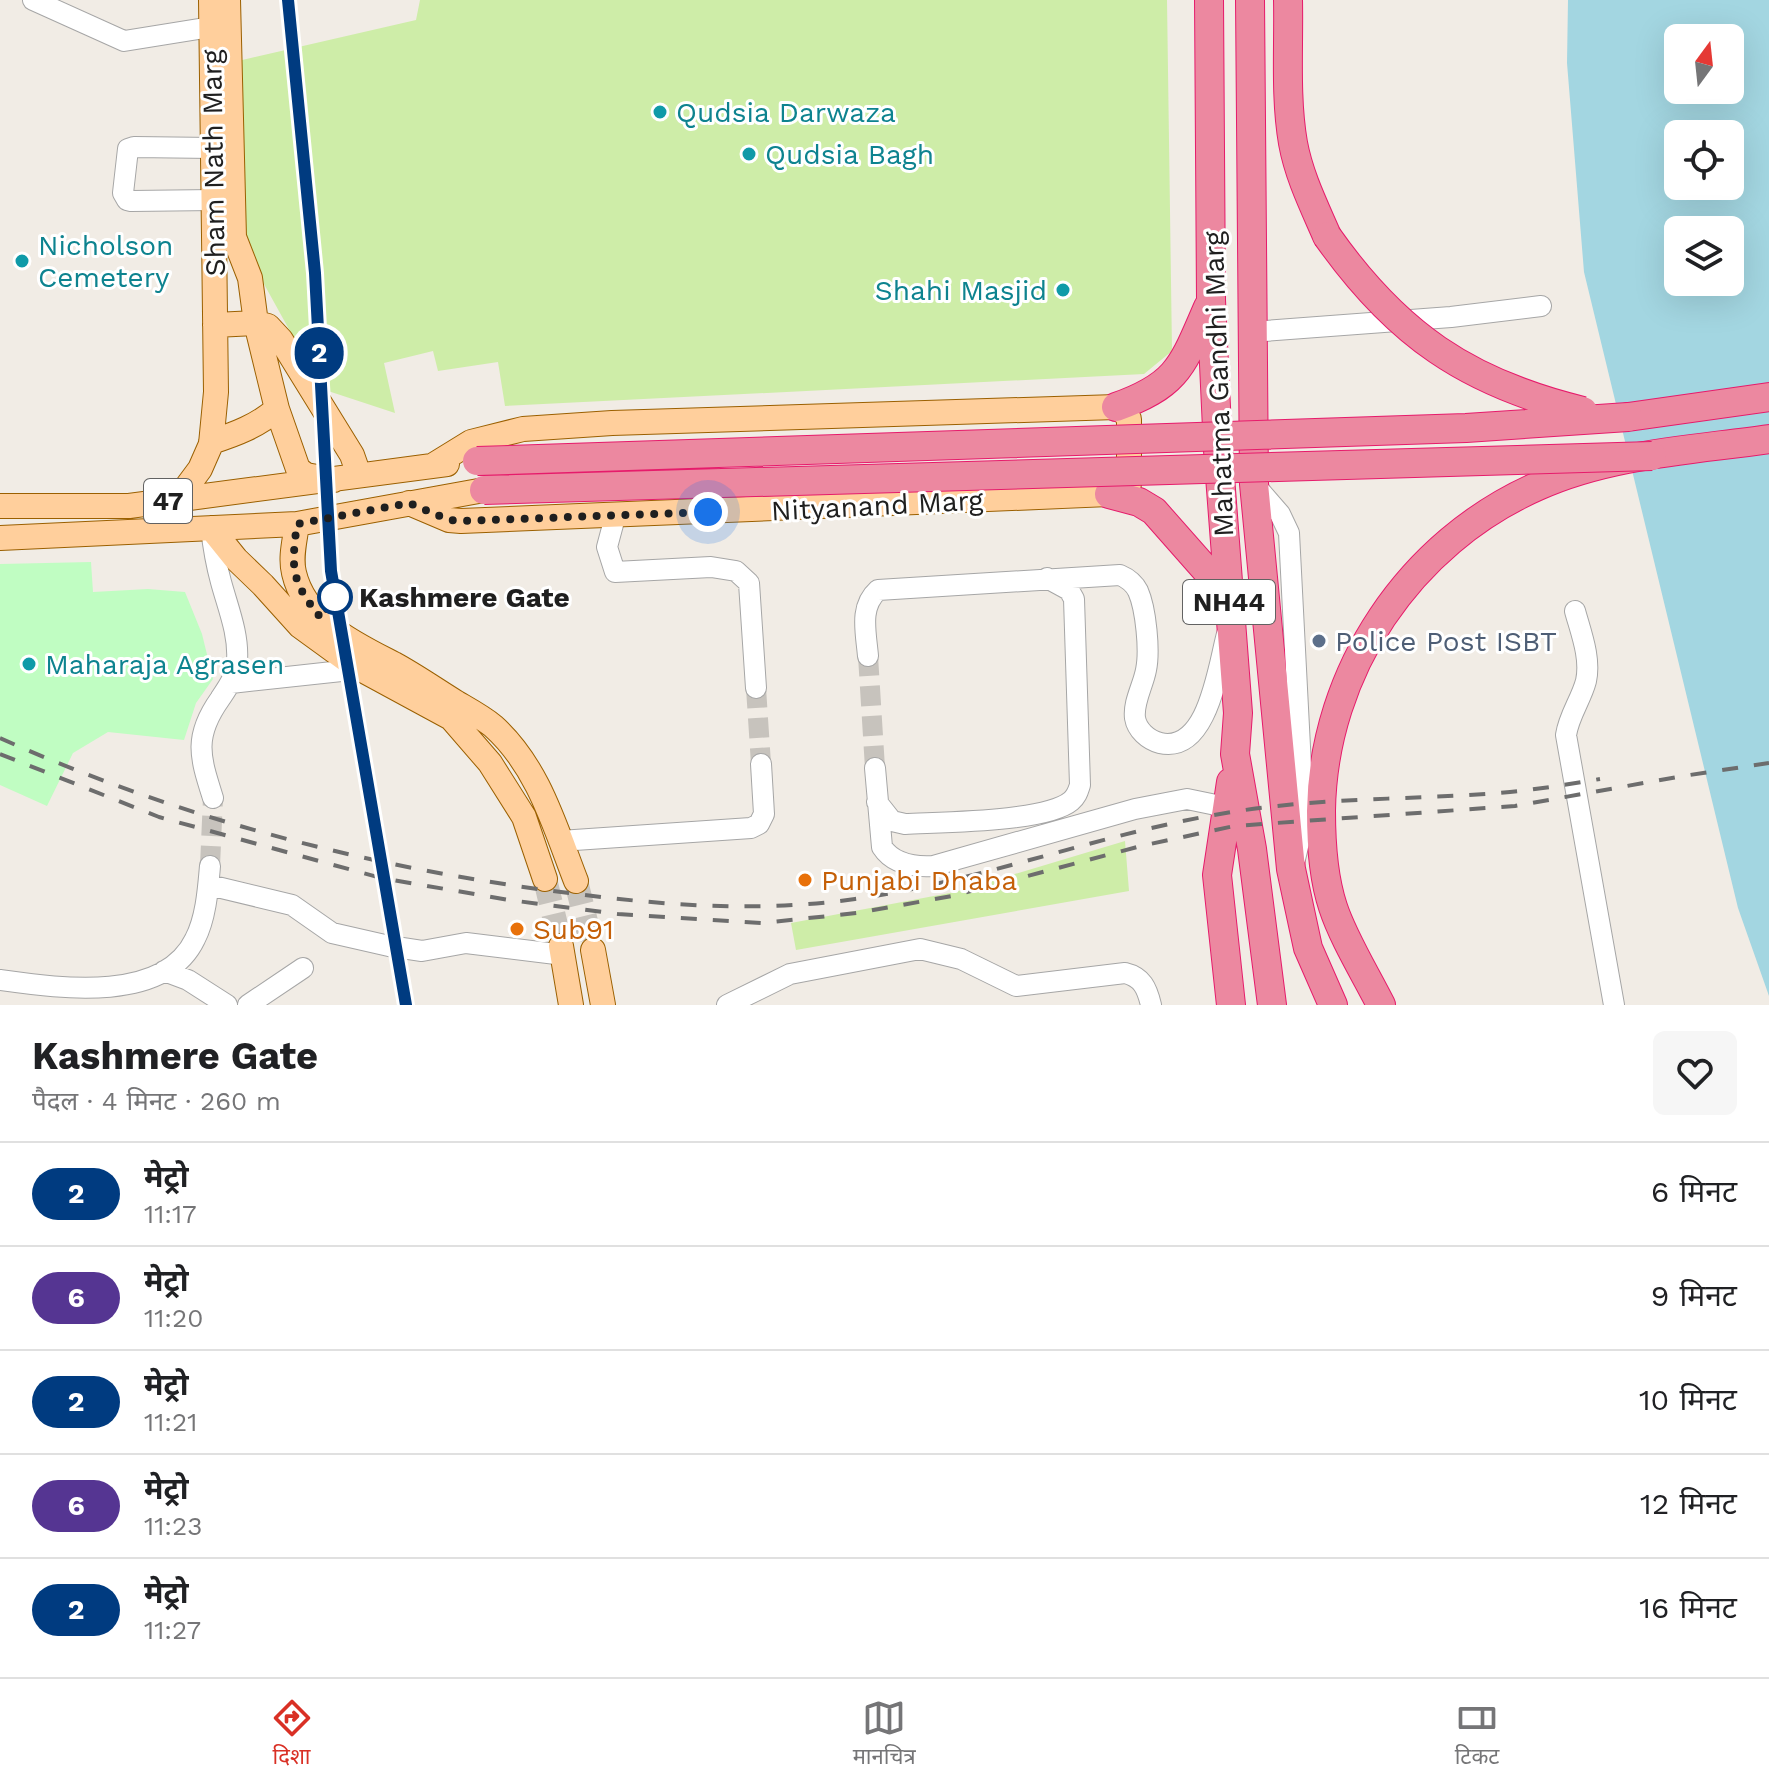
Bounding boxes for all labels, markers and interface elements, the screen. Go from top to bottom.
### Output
north arrow [1664,24,1744,104]
map controls [1664,24,1744,296]
street label: Sham Nath Marg [195,49,232,277]
place label: Qudsia Darwaza [676,96,896,129]
marker: Qudsia Darwaza [651,103,669,121]
button: locate [1664,120,1744,200]
place label: Qudsia Bagh [765,138,934,171]
marker: Qudsia Bagh [740,145,758,163]
button: layers [1664,216,1744,296]
place label: Nicholson Cemetery [38,229,173,294]
street label: Mahatma Gandhi Marg [1197,230,1240,537]
marker: Nicholson Cemetery [13,252,31,270]
place label: Shahi Masjid [875,274,1047,307]
marker: Shahi Masjid [1054,281,1072,299]
line badge: 2 [293,327,345,379]
text: 2 [311,336,327,369]
road number: 47 [144,479,192,523]
street label: Nityanand Marg [770,483,984,528]
your location [688,492,728,532]
marker: Kashmere Gate [318,580,352,614]
road number: NH44 [1183,580,1275,624]
place label: Kashmere Gate [359,581,570,614]
place label: Police Post ISBT [1335,625,1557,658]
marker: Police Post ISBT [1310,632,1328,650]
place label: Maharaja Agrasen [45,648,284,681]
marker: Maharaja Agrasen [20,655,38,673]
place label: Punjabi Dhaba [821,864,1017,897]
marker: Punjabi Dhaba [796,871,814,889]
place label: Sub91 [533,913,614,946]
marker: Sub91 [508,920,526,938]
button: heart [1653,1031,1737,1115]
text: Kashmere Gate [32,1034,318,1078]
text: पैदल · 4 मिनट · 260 m [32,1086,281,1116]
text: मेट्रो [144,1159,189,1194]
text: 6 मिनट [1651,1174,1737,1209]
text: 2 [68,1177,84,1210]
text: 11:17 [144,1199,197,1229]
text: मेट्रो [144,1263,189,1298]
text: 9 मिनट [1651,1278,1737,1313]
text: 6 [67,1281,85,1314]
text: 11:20 [144,1303,203,1333]
text: मेट्रो [144,1367,189,1402]
text: 10 मिनट [1639,1382,1737,1417]
text: 2 [68,1385,84,1418]
text: 11:21 [144,1407,197,1437]
text: मेट्रो [144,1471,189,1506]
text: 12 मिनट [1640,1486,1737,1521]
text: 6 [67,1489,85,1522]
text: 11:23 [144,1511,202,1541]
text: मेट्रो [144,1575,189,1610]
text: 16 मिनट [1639,1590,1737,1625]
text: 2 [68,1593,84,1626]
text: 11:27 [144,1615,201,1645]
tab: दिशा [270,1696,314,1773]
tab: मानचित्र [853,1696,916,1773]
tab: टिकट [1455,1696,1499,1773]

